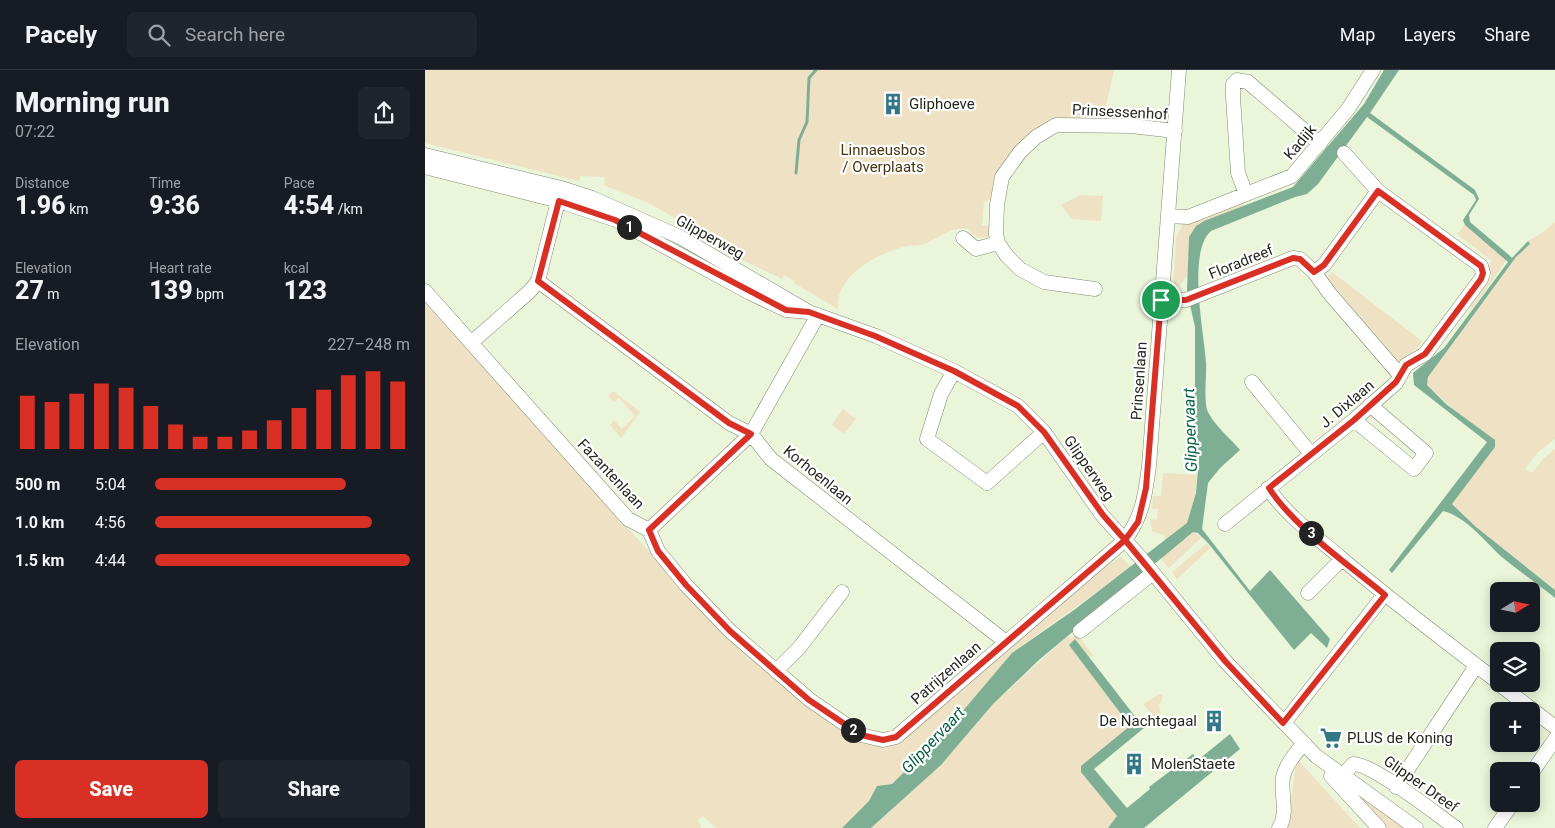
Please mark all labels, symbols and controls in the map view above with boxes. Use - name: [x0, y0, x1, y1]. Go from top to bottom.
- search box: [127, 12, 477, 57]
- text: Pacely: [25, 21, 97, 49]
- icon: search: [145, 21, 173, 49]
- text: Search here: [185, 23, 285, 46]
- text: Map: [1340, 24, 1375, 45]
- text: Layers: [1403, 24, 1456, 45]
- text: Share: [1484, 24, 1530, 45]
- text: Morning run: [15, 86, 170, 119]
- button: share: [358, 87, 410, 139]
- building icon: Gliphoeve: [880, 91, 906, 117]
- place label: Gliphoeve: [909, 95, 975, 113]
- street label: Prinsessenhof: [1072, 101, 1169, 124]
- street label: Kadijk: [1280, 120, 1320, 163]
- text: 07:22: [15, 122, 55, 141]
- park label: Linnaeusbos / Overplaats: [840, 141, 926, 176]
- text: Distance: [15, 175, 70, 191]
- text: Time: [149, 175, 181, 191]
- text: Pace: [284, 175, 315, 191]
- text: 1.96: [15, 191, 66, 220]
- text: 9:36: [149, 191, 200, 220]
- text: 4:54: [284, 191, 334, 220]
- text: km: [66, 201, 89, 217]
- text: /km: [334, 201, 363, 217]
- street label: Glipperweg: [673, 211, 747, 263]
- pin: 1: [617, 214, 641, 240]
- text: 1: [625, 219, 634, 235]
- street label: Floradreef: [1206, 241, 1277, 283]
- text: Elevation: [15, 260, 72, 276]
- text: Heart rate: [149, 260, 212, 276]
- text: kcal: [284, 260, 309, 276]
- text: 27: [15, 276, 44, 305]
- text: 139: [149, 276, 193, 305]
- text: 123: [284, 276, 327, 305]
- pin: [1140, 279, 1182, 321]
- text: m: [44, 286, 60, 302]
- text: bpm: [193, 286, 224, 302]
- icon: arrive: [1147, 286, 1175, 314]
- text: Elevation: [15, 335, 80, 354]
- text: 227–248 m: [328, 335, 410, 354]
- street label: Prinsenlaan: [1127, 341, 1151, 421]
- street label: J. Dixlaan: [1316, 376, 1378, 432]
- water label: Glippervaart: [1179, 387, 1201, 472]
- street label: Glipperweg: [1060, 432, 1118, 504]
- street label: Fazantenlaan: [574, 435, 648, 513]
- street label: Korhoenlaan: [780, 442, 856, 508]
- text: 500 m: [15, 475, 60, 494]
- text: 5:04: [95, 475, 126, 494]
- text: 1.0 km: [15, 513, 64, 532]
- text: 4:56: [95, 513, 126, 532]
- pin: 3: [1299, 520, 1323, 546]
- text: 3: [1307, 525, 1316, 541]
- text: 1.5 km: [15, 551, 64, 570]
- text: 4:44: [95, 551, 126, 570]
- north arrow: [1490, 582, 1540, 632]
- map controls: [1490, 582, 1540, 812]
- street label: Patrijzenlaan: [907, 638, 985, 708]
- button: layers: [1490, 642, 1540, 692]
- water label: Glippervaart: [897, 702, 969, 777]
- button: +: [1490, 702, 1540, 752]
- building icon: De Nachtegaal: [1201, 708, 1227, 734]
- place label: De Nachtegaal: [1099, 712, 1197, 730]
- pin: 2: [841, 718, 865, 742]
- text: 2: [849, 722, 858, 738]
- supermarket icon: PLUS de Koning: [1318, 725, 1344, 751]
- place label: PLUS de Koning: [1347, 729, 1453, 747]
- building icon: MolenStaete: [1121, 751, 1147, 777]
- street label: Glipper Dreef: [1380, 752, 1462, 817]
- place label: MolenStaete: [1151, 755, 1235, 773]
- button: Save: [15, 760, 208, 818]
- button: Share: [218, 760, 410, 818]
- button: −: [1490, 762, 1540, 812]

